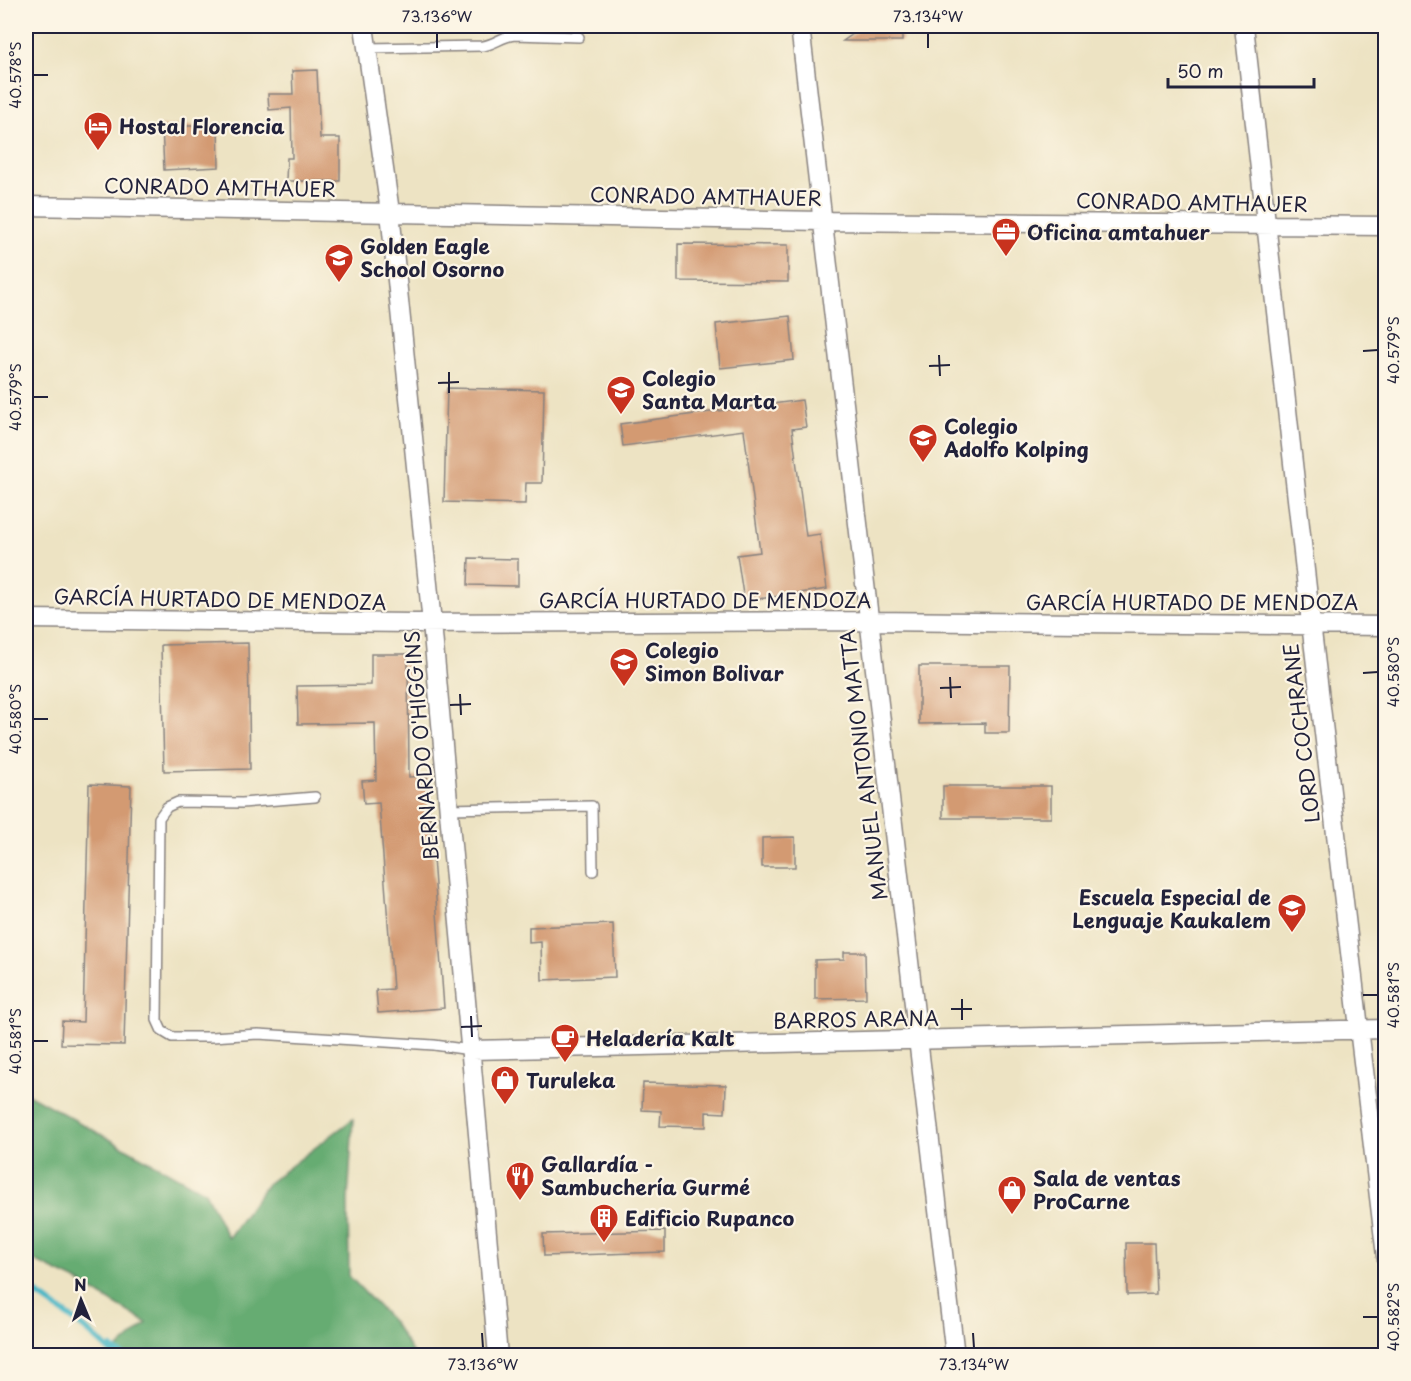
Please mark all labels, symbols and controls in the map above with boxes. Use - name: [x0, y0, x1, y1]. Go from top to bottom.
- text: 73.136°W: [402, 4, 473, 27]
- text: 73.134°W: [893, 4, 964, 27]
- text: 40.578°S: [3, 41, 26, 109]
- scale bar: [1168, 51, 1314, 89]
- text: 50 m: [1177, 57, 1224, 84]
- hotel icon: Hostal Florencia: [82, 110, 114, 152]
- place label: Hostal Florencia: [119, 111, 285, 141]
- street label: CONRADO AMTHAUER: [104, 170, 336, 204]
- street label: CONRADO AMTHAUER: [590, 179, 822, 213]
- street label: CONRADO AMTHAUER: [1076, 185, 1308, 219]
- office icon: Oficina amtahuer: [990, 216, 1022, 258]
- place label: Oficina amtahuer: [1027, 217, 1211, 247]
- place label: Golden Eagle School Osorno: [360, 231, 504, 284]
- school or university icon: Golden Eagle School Osorno: [323, 242, 355, 284]
- text: 40.579°S: [1381, 316, 1404, 384]
- text: 40.579°S: [3, 363, 26, 431]
- place label: Colegio Santa Marta: [642, 363, 777, 416]
- school or university icon: Colegio Santa Marta: [605, 374, 637, 416]
- place label: Colegio Adolfo Kolping: [943, 411, 1089, 464]
- school or university icon: Colegio Adolfo Kolping: [907, 422, 939, 464]
- street label: GARCÍA HURTADO DE MENDOZA: [53, 581, 387, 617]
- street label: GARCÍA HURTADO DE MENDOZA: [539, 585, 871, 615]
- street label: GARCÍA HURTADO DE MENDOZA: [1026, 587, 1358, 617]
- street label: MANUEL ANTONIO MATTA: [831, 628, 895, 902]
- street label: BERNARDO O'HIGGINS: [396, 630, 446, 862]
- place label: Colegio Simon Bolivar: [645, 635, 785, 688]
- text: 40.580°S: [1381, 637, 1404, 707]
- street label: LORD COCHRANE: [1275, 642, 1327, 824]
- school or university icon: Colegio Simon Bolivar: [608, 646, 640, 688]
- text: 40.580°S: [3, 684, 26, 754]
- place label: Escuela Especial de Lenguaje Kaukalem: [1072, 882, 1271, 935]
- school or university icon: Escuela Especial de Lenguaje Kaukalem: [1276, 892, 1308, 934]
- text: 40.581°S: [1381, 962, 1404, 1028]
- street label: BARROS ARANA: [773, 1003, 939, 1035]
- text: 40.581°S: [3, 1008, 26, 1074]
- cafe icon: Heladería Kalt: [549, 1022, 581, 1064]
- place label: Heladería Kalt: [586, 1023, 735, 1053]
- shop icon: Turuleka: [489, 1064, 521, 1106]
- place label: Turuleka: [526, 1065, 616, 1095]
- place label: Gallardía - Sambuchería Gurmé: [541, 1149, 750, 1202]
- restaurant icon: Gallardía - Sambuchería Gurmé: [504, 1160, 536, 1202]
- place label: Sala de ventas ProCarne: [1033, 1163, 1181, 1216]
- shop icon: Sala de ventas ProCarne: [996, 1174, 1028, 1216]
- building icon: Edificio Rupanco: [588, 1202, 620, 1244]
- place label: Edificio Rupanco: [625, 1203, 795, 1233]
- north arrow: [51, 1270, 111, 1330]
- text: N: [74, 1272, 87, 1296]
- text: 40.582°S: [1381, 1283, 1404, 1351]
- text: 73.136°W: [448, 1352, 519, 1375]
- text: 73.134°W: [939, 1352, 1010, 1375]

